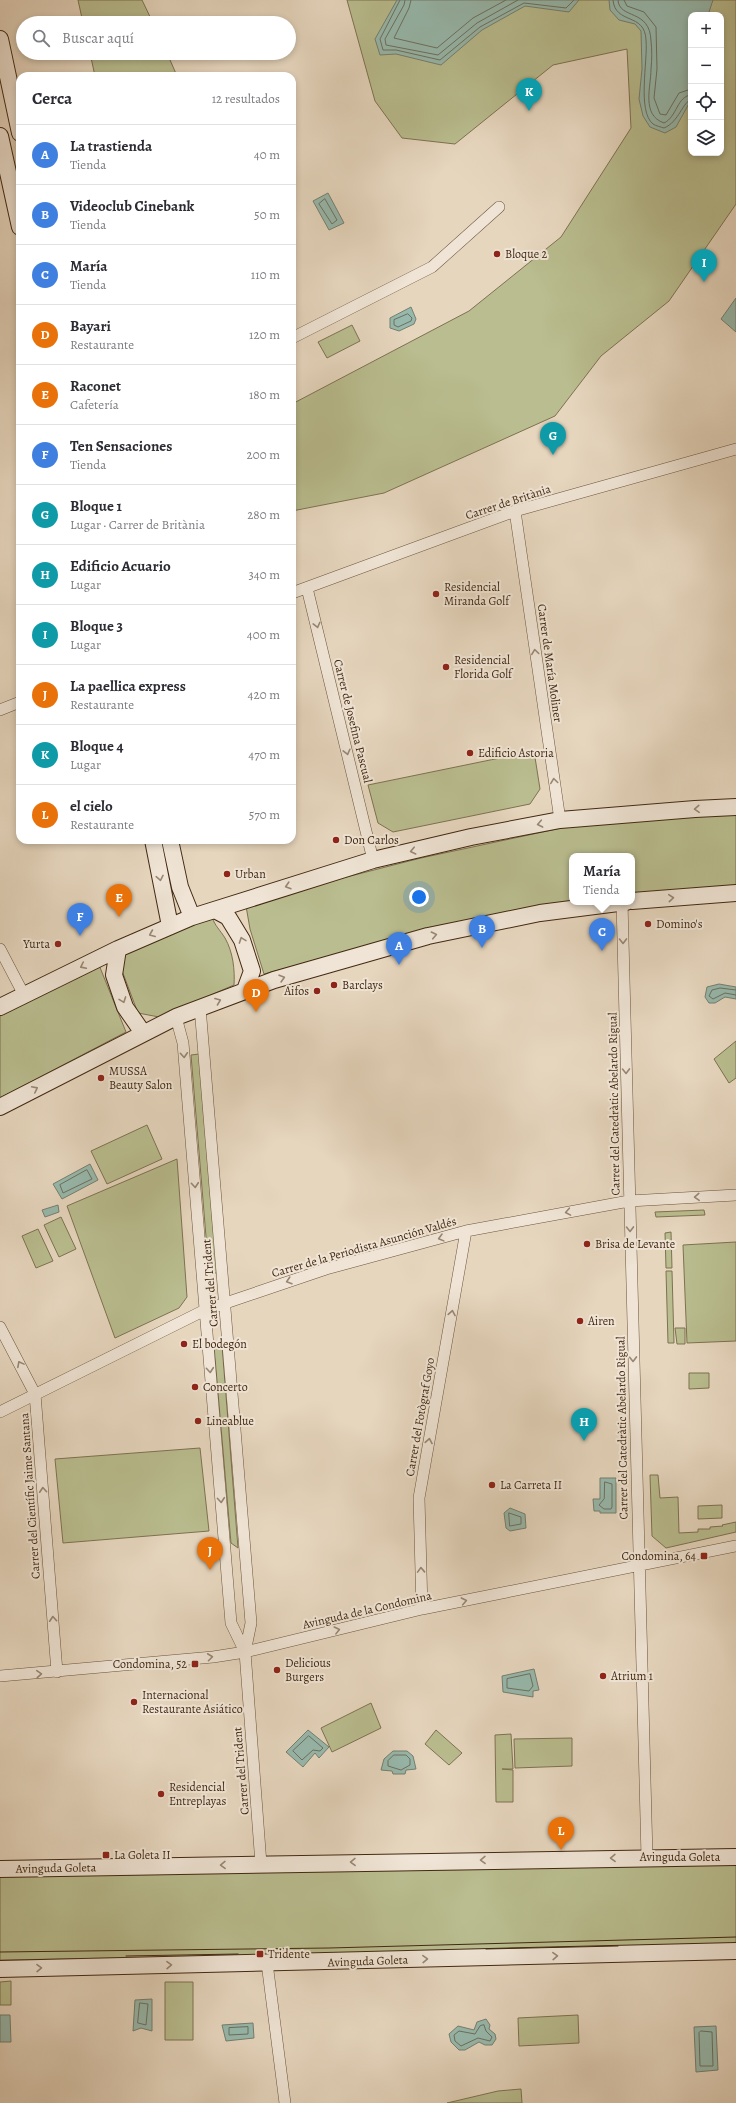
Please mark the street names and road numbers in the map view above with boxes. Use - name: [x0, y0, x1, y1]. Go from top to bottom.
- street label: Carrer de Britània: [463, 481, 553, 523]
- street label: Carrer de María Moliner: [534, 603, 566, 723]
- street label: Carrer de Josefina Pascual: [330, 658, 376, 785]
- street label: Carrer del Catedràtic Abelardo Rigual: [604, 1012, 624, 1196]
- street label: Carrer de la Periodista Asunción Valdés: [270, 1213, 458, 1281]
- street label: Carrer del Trident: [198, 1238, 222, 1328]
- street label: Carrer del Catedràtic Abelardo Rigual: [612, 1336, 632, 1520]
- street label: Carrer del Fotògraf Goyo: [402, 1356, 438, 1478]
- street label: Carrer del Científic Jaime Santana: [16, 1412, 44, 1580]
- street label: Avinguda de la Condomina: [300, 1587, 433, 1633]
- street label: Carrer del Trident: [229, 1726, 253, 1816]
- street label: Avinguda Goleta: [639, 1849, 721, 1865]
- street label: Avinguda Goleta: [15, 1859, 97, 1877]
- street label: Avinguda Goleta: [326, 1952, 409, 1970]

